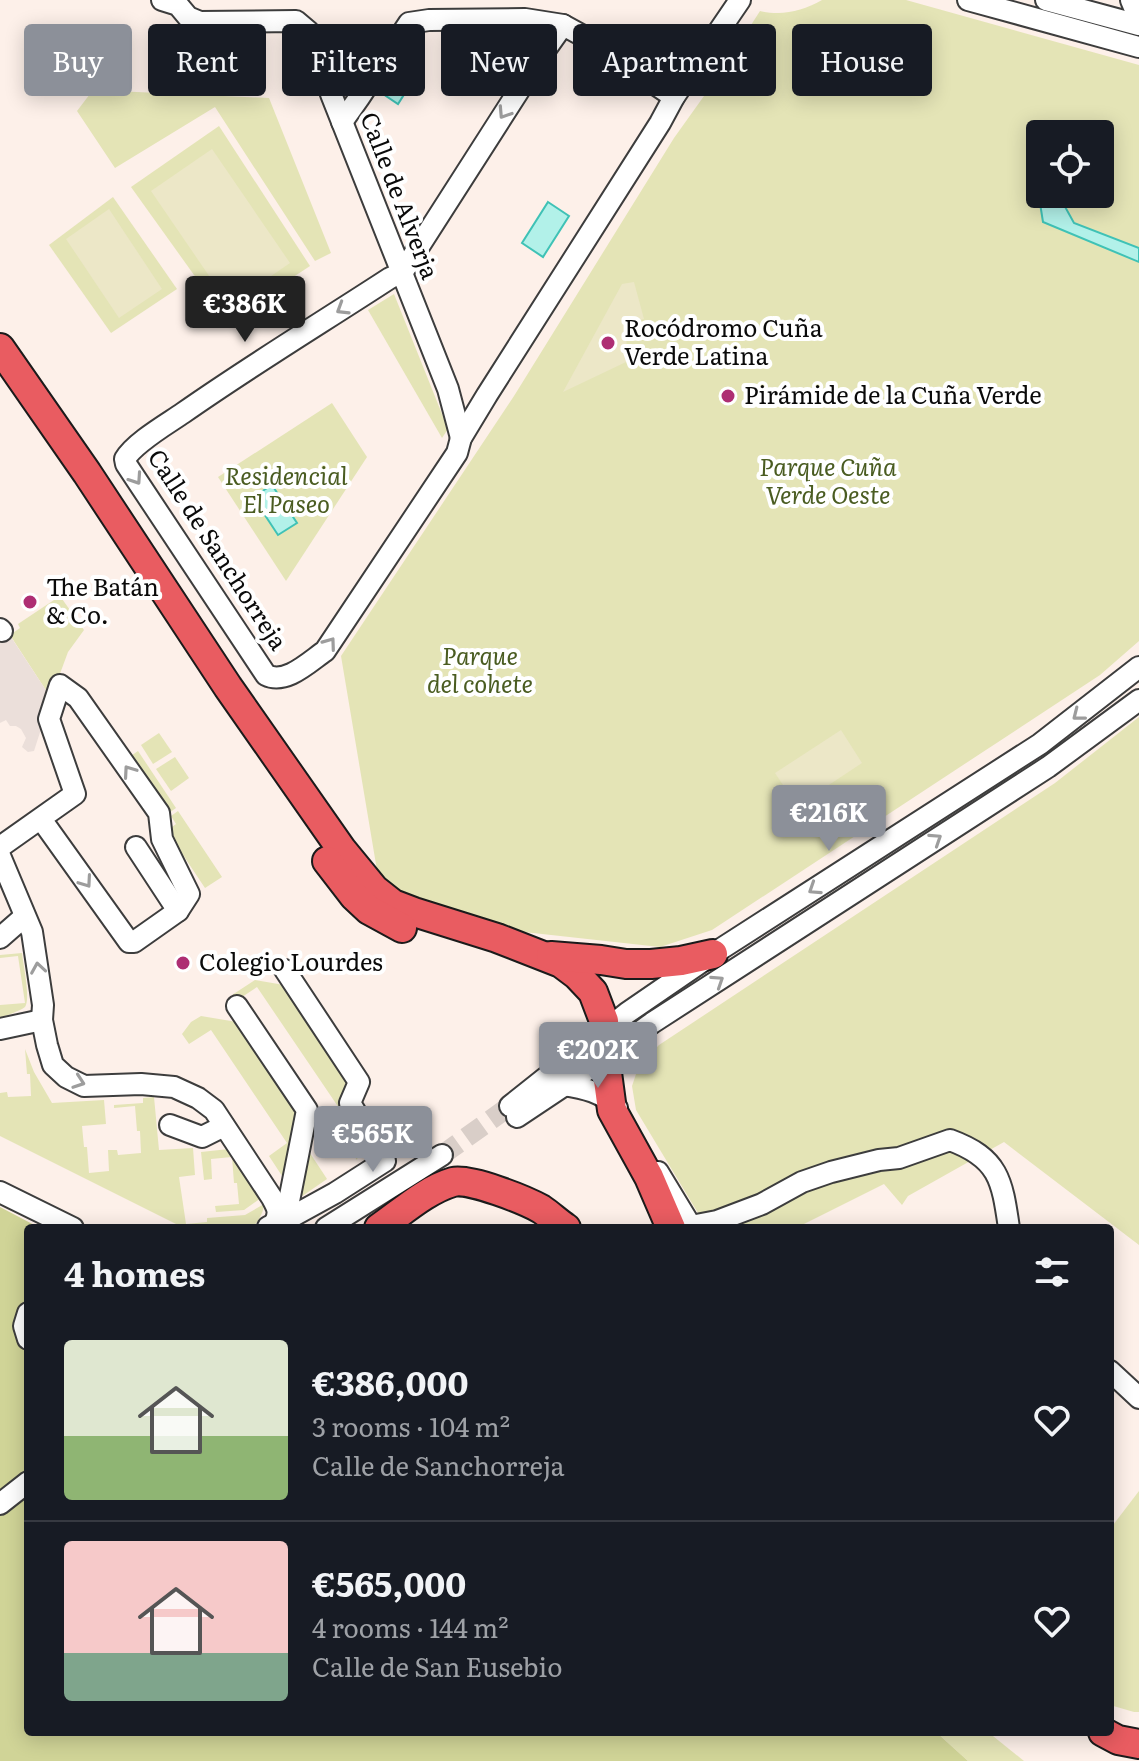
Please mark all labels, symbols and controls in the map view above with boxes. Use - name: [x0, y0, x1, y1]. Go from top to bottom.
- chip: Buy: [24, 24, 132, 96]
- chip: Rent: [148, 24, 266, 96]
- chip: Filters: [282, 24, 425, 96]
- chip: New: [441, 24, 557, 96]
- chip: Apartment: [573, 24, 776, 96]
- chip: House: [792, 24, 932, 96]
- one-way arrow: [499, 104, 514, 119]
- street label: Calle de Alverja: [353, 107, 449, 284]
- map controls: [1026, 120, 1114, 208]
- button: locate: [1026, 120, 1114, 208]
- pin: €386K: [189, 276, 301, 344]
- text: €386K: [203, 282, 287, 321]
- one-way arrow: [336, 300, 351, 315]
- place label: Rocódromo Cuña Verde Latina: [624, 309, 823, 372]
- marker: Rocódromo Cuña Verde Latina: [599, 334, 617, 352]
- place label: Pirámide de la Cuña Verde: [744, 376, 1042, 411]
- marker: Pirámide de la Cuña Verde: [719, 387, 737, 405]
- street label: Calle de Sanchorreja: [141, 441, 297, 656]
- park label: Parque Cuña Verde Oeste: [759, 448, 897, 511]
- park label: Residencial El Paseo: [225, 457, 348, 520]
- one-way arrow: [126, 470, 141, 485]
- place label: The Batán & Co.: [46, 568, 159, 631]
- marker: The Batán & Co.: [21, 593, 39, 611]
- one-way arrow: [321, 637, 335, 651]
- park label: Parque del cohete: [427, 637, 533, 700]
- one-way arrow: [1072, 705, 1087, 719]
- one-way arrow: [124, 765, 139, 779]
- pin: €216K: [773, 785, 885, 853]
- text: €216K: [790, 791, 868, 830]
- one-way arrow: [927, 834, 942, 849]
- one-way arrow: [76, 874, 91, 888]
- one-way arrow: [808, 879, 823, 894]
- place label: Colegio Lourdes: [199, 943, 383, 978]
- marker: Colegio Lourdes: [174, 954, 192, 972]
- one-way arrow: [30, 961, 47, 974]
- one-way arrow: [709, 976, 724, 991]
- pin: €202K: [542, 1022, 654, 1090]
- text: €202K: [557, 1028, 639, 1067]
- one-way arrow: [71, 1072, 85, 1088]
- pin: €565K: [317, 1106, 429, 1174]
- text: €565K: [332, 1112, 414, 1151]
- text: 4 homes: [64, 1247, 205, 1297]
- icon: filters: [1030, 1250, 1074, 1294]
- text: €386,000: [312, 1356, 468, 1406]
- icon: home: [128, 1372, 224, 1468]
- icon: heart: [1030, 1398, 1074, 1442]
- text: 3 rooms · 104 m²: [312, 1406, 510, 1445]
- text: Calle de Sanchorreja: [312, 1445, 565, 1484]
- text: €565,000: [312, 1557, 466, 1607]
- icon: home: [128, 1573, 224, 1669]
- icon: heart: [1030, 1599, 1074, 1643]
- text: 4 rooms · 144 m²: [312, 1607, 508, 1646]
- text: Calle de San Eusebio: [312, 1646, 563, 1685]

